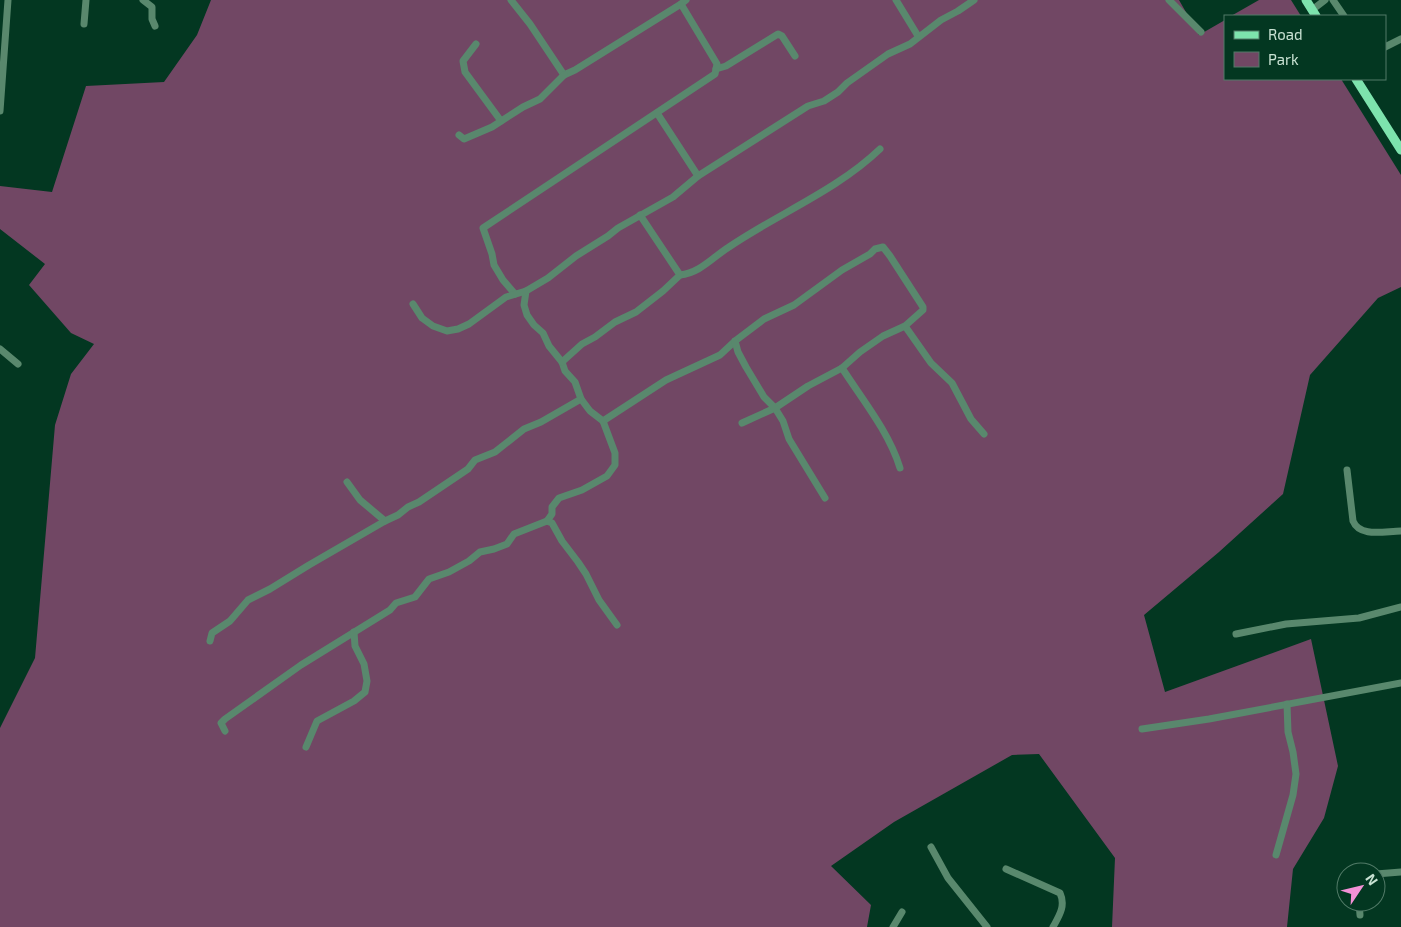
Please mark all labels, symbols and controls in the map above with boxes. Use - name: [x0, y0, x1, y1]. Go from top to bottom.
- legend: [1224, 15, 1386, 80]
- text: Road: [1268, 25, 1303, 43]
- text: Park: [1268, 50, 1299, 68]
- north arrow: [1336, 862, 1386, 912]
- text: N: [1362, 870, 1382, 888]

